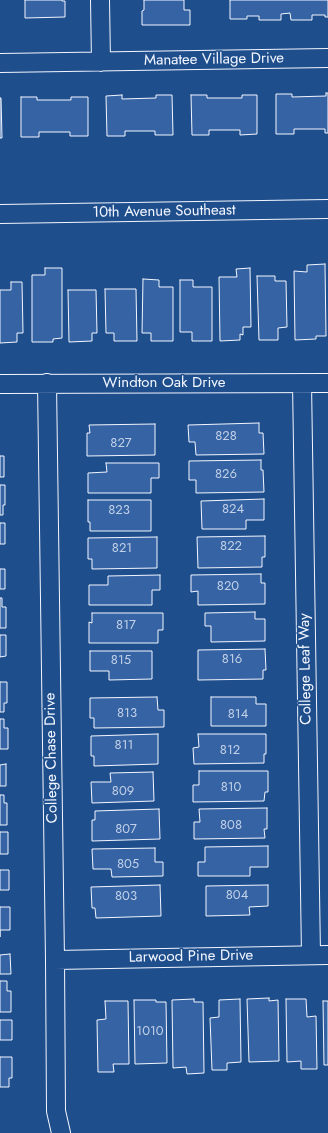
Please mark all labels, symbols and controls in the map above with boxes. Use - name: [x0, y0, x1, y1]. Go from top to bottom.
- street label: Manatee Village Drive: [144, 50, 284, 70]
- street label: 10th Avenue Southeast: [92, 202, 236, 222]
- street label: Windton Oak Drive: [103, 374, 225, 392]
- house number: 828: [215, 429, 237, 445]
- house number: 827: [110, 436, 132, 452]
- house number: 826: [215, 467, 237, 483]
- house number: 824: [222, 502, 244, 518]
- house number: 823: [108, 503, 130, 519]
- house number: 822: [220, 539, 242, 555]
- house number: 821: [112, 541, 132, 557]
- house number: 820: [217, 579, 239, 595]
- street label: College Leaf Way: [296, 613, 316, 725]
- house number: 817: [116, 618, 136, 634]
- house number: 816: [222, 652, 242, 668]
- house number: 815: [111, 653, 131, 669]
- street label: College Chase Drive: [42, 692, 62, 824]
- house number: 813: [117, 706, 137, 722]
- house number: 814: [228, 707, 248, 723]
- house number: 811: [115, 738, 133, 754]
- house number: 812: [220, 743, 240, 759]
- house number: 810: [221, 780, 241, 796]
- house number: 809: [112, 784, 134, 800]
- house number: 808: [220, 818, 242, 834]
- house number: 807: [115, 822, 137, 838]
- house number: 805: [117, 857, 139, 873]
- house number: 804: [226, 888, 248, 904]
- house number: 803: [115, 889, 137, 905]
- street label: Larwood Pine Drive: [129, 947, 253, 967]
- house number: 1010: [136, 1024, 164, 1040]

